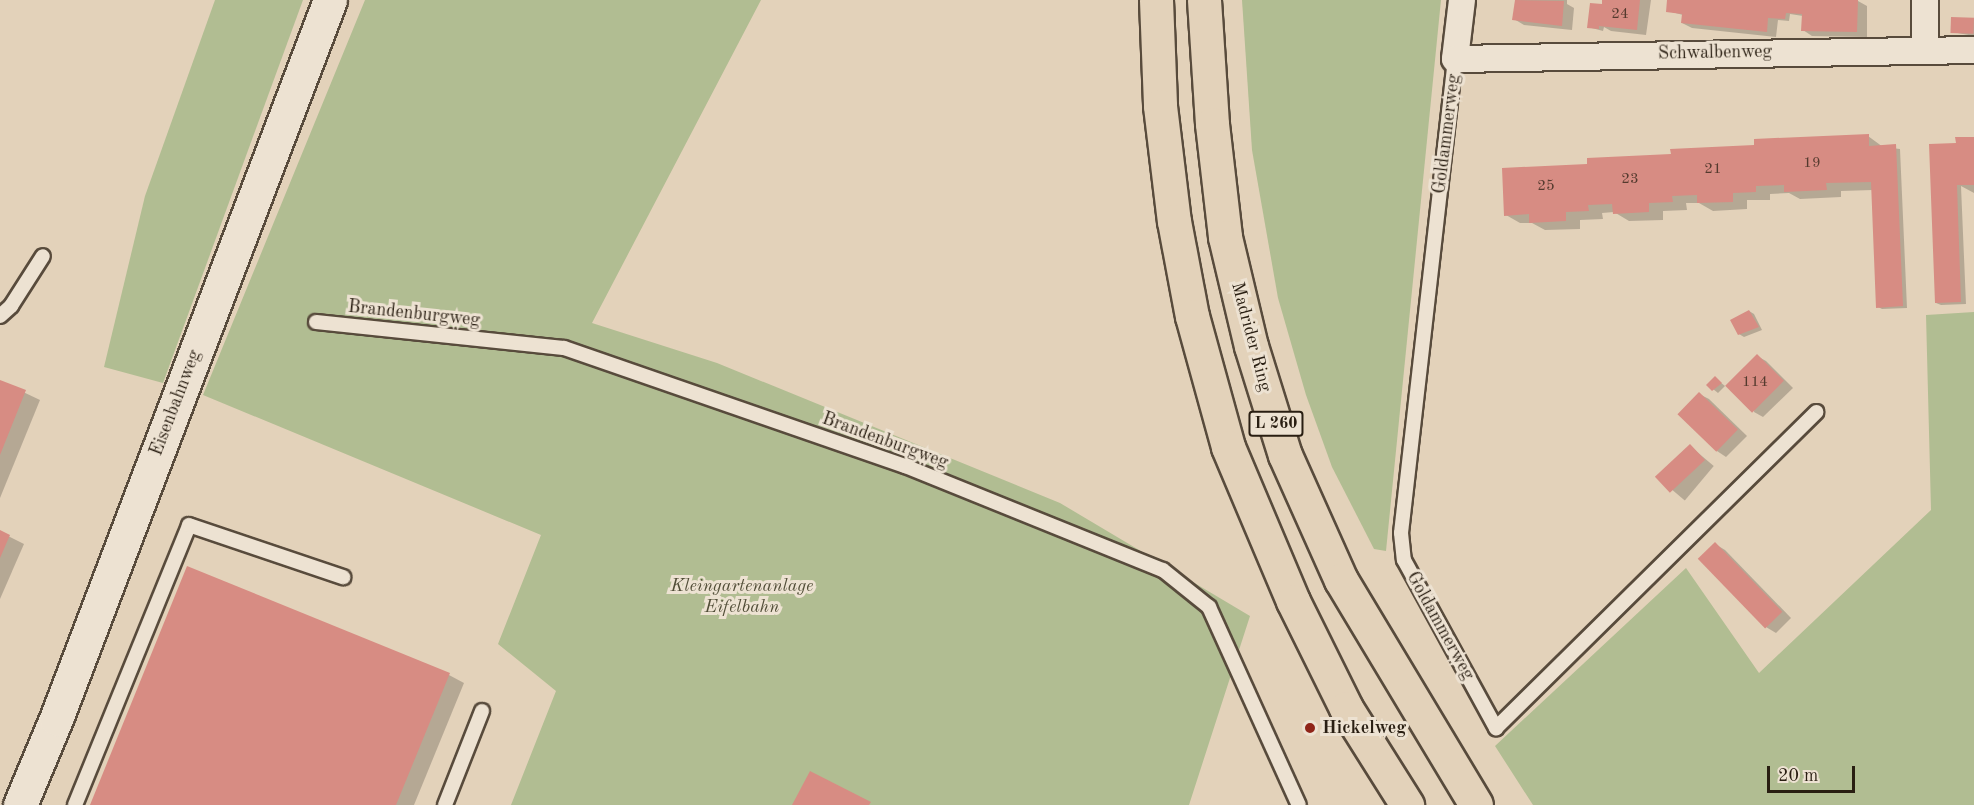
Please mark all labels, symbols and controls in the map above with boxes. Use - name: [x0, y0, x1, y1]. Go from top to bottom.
- house number: 24: [1611, 6, 1629, 24]
- street label: Schwalbenweg: [1658, 41, 1772, 65]
- street label: Goldammerweg: [1429, 73, 1465, 195]
- house number: 19: [1803, 155, 1821, 173]
- house number: 21: [1704, 161, 1722, 179]
- house number: 23: [1621, 171, 1639, 189]
- house number: 25: [1537, 178, 1555, 196]
- street label: Madrider Ring: [1226, 280, 1276, 394]
- street label: Brandenburgweg: [347, 296, 481, 332]
- street label: Eisenbahnweg: [146, 347, 206, 459]
- house number: 114: [1742, 374, 1768, 392]
- street label: Brandenburgweg: [819, 408, 951, 474]
- road number: L 260: [1248, 411, 1304, 437]
- street label: Goldammerweg: [1401, 568, 1479, 684]
- park label: Kleingartenanlage Eifelbahn: [671, 576, 813, 618]
- place label: Hickelweg: [1322, 717, 1406, 739]
- marker: Hickelweg: [1303, 721, 1317, 735]
- scale bar: [1770, 754, 1858, 792]
- text: 20 m: [1778, 767, 1818, 785]

